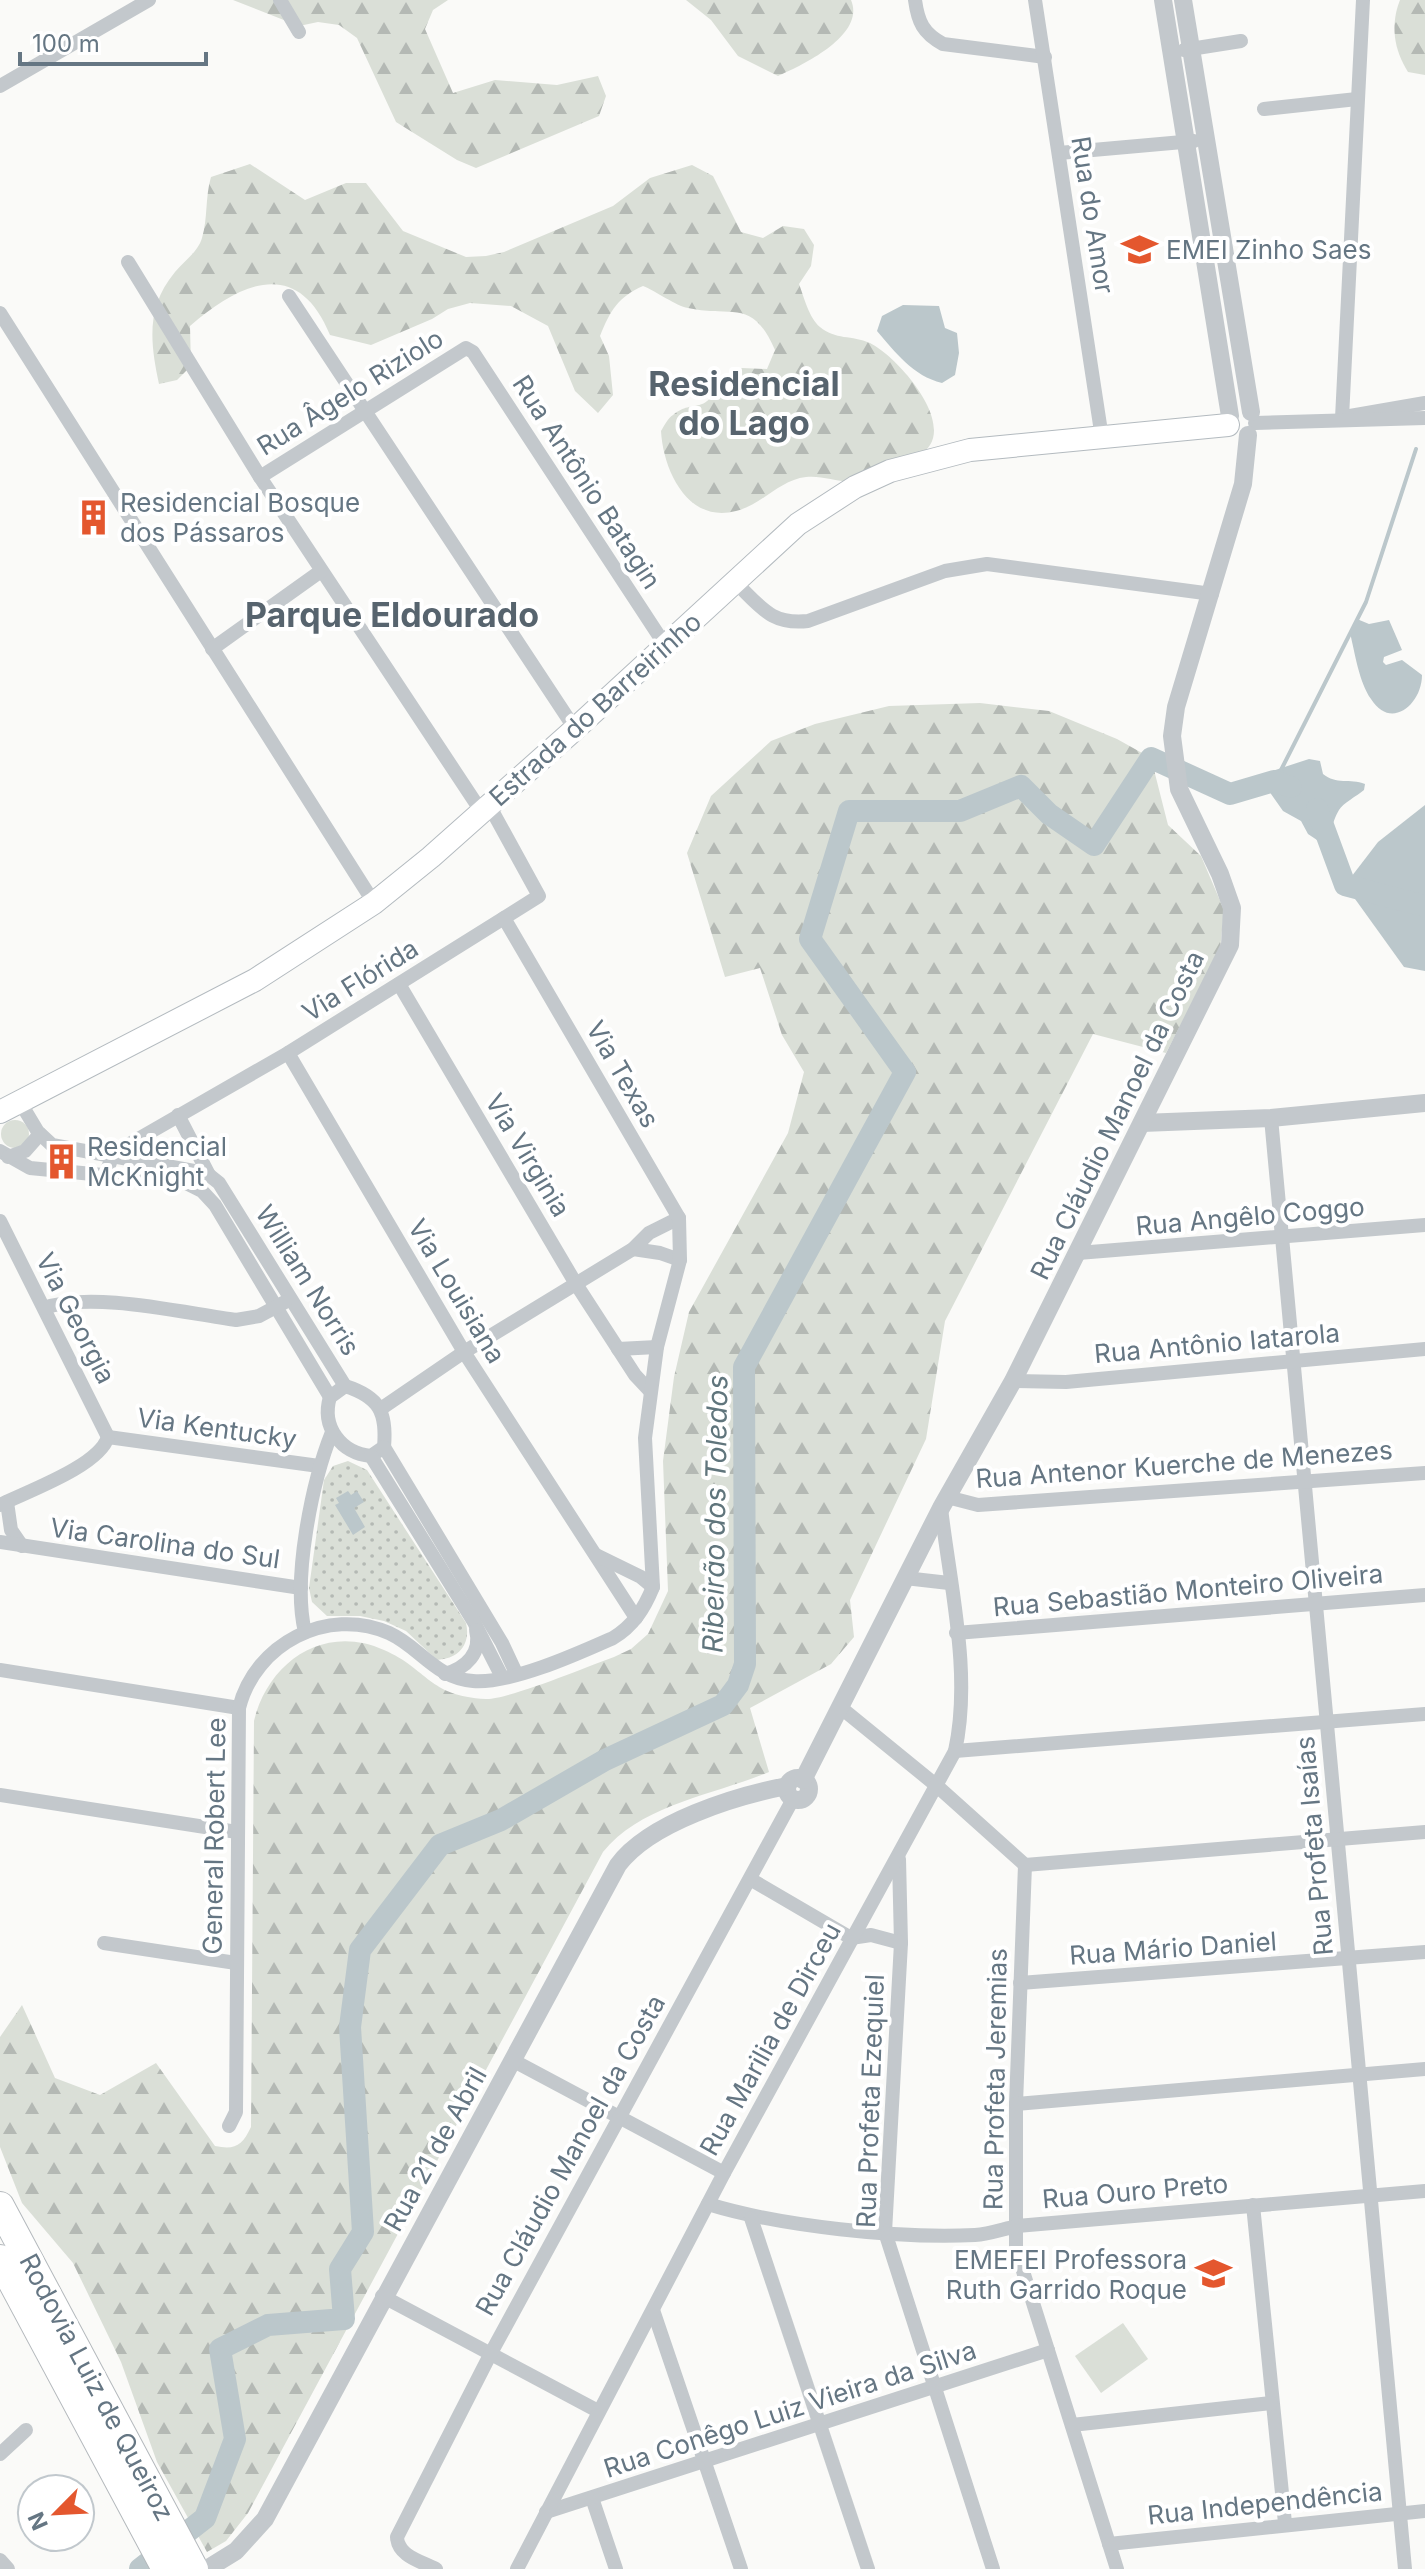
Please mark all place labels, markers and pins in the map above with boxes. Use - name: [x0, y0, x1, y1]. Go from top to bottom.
- school or university icon: EMEI Zinho Saes: [1121, 230, 1159, 268]
- place label: EMEI Zinho Saes: [1166, 234, 1372, 265]
- place label: Residencial Bosque dos Pássaros: [120, 487, 360, 548]
- building icon: Residencial Bosque dos Pássaros: [75, 498, 113, 536]
- place label: Residencial McKnight: [87, 1131, 227, 1192]
- building icon: Residencial McKnight: [42, 1142, 80, 1180]
- place label: EMEFEI Professora Ruth Garrido Roque: [946, 2244, 1187, 2305]
- school or university icon: EMEFEI Professora Ruth Garrido Roque: [1194, 2255, 1232, 2293]

